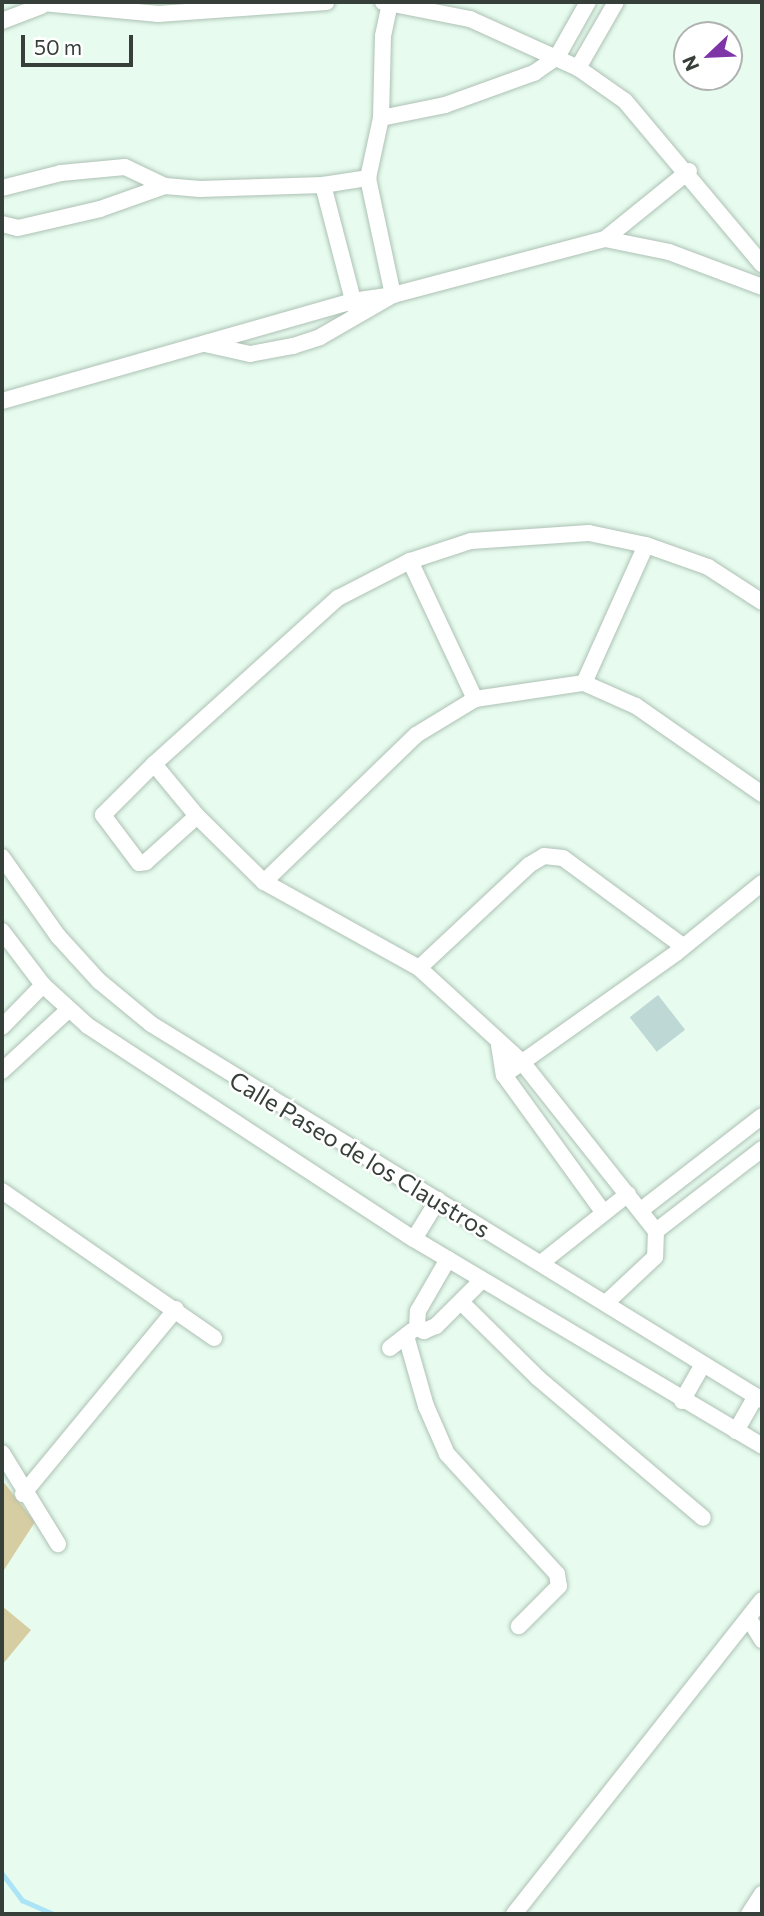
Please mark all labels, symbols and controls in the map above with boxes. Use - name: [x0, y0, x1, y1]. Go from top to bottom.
- scale bar: [24, 21, 136, 65]
- north arrow: [673, 21, 743, 91]
- text: 50 m: [34, 34, 82, 59]
- text: N: [677, 53, 703, 75]
- street label: Calle Paseo de los Claustros: [225, 1065, 495, 1243]

